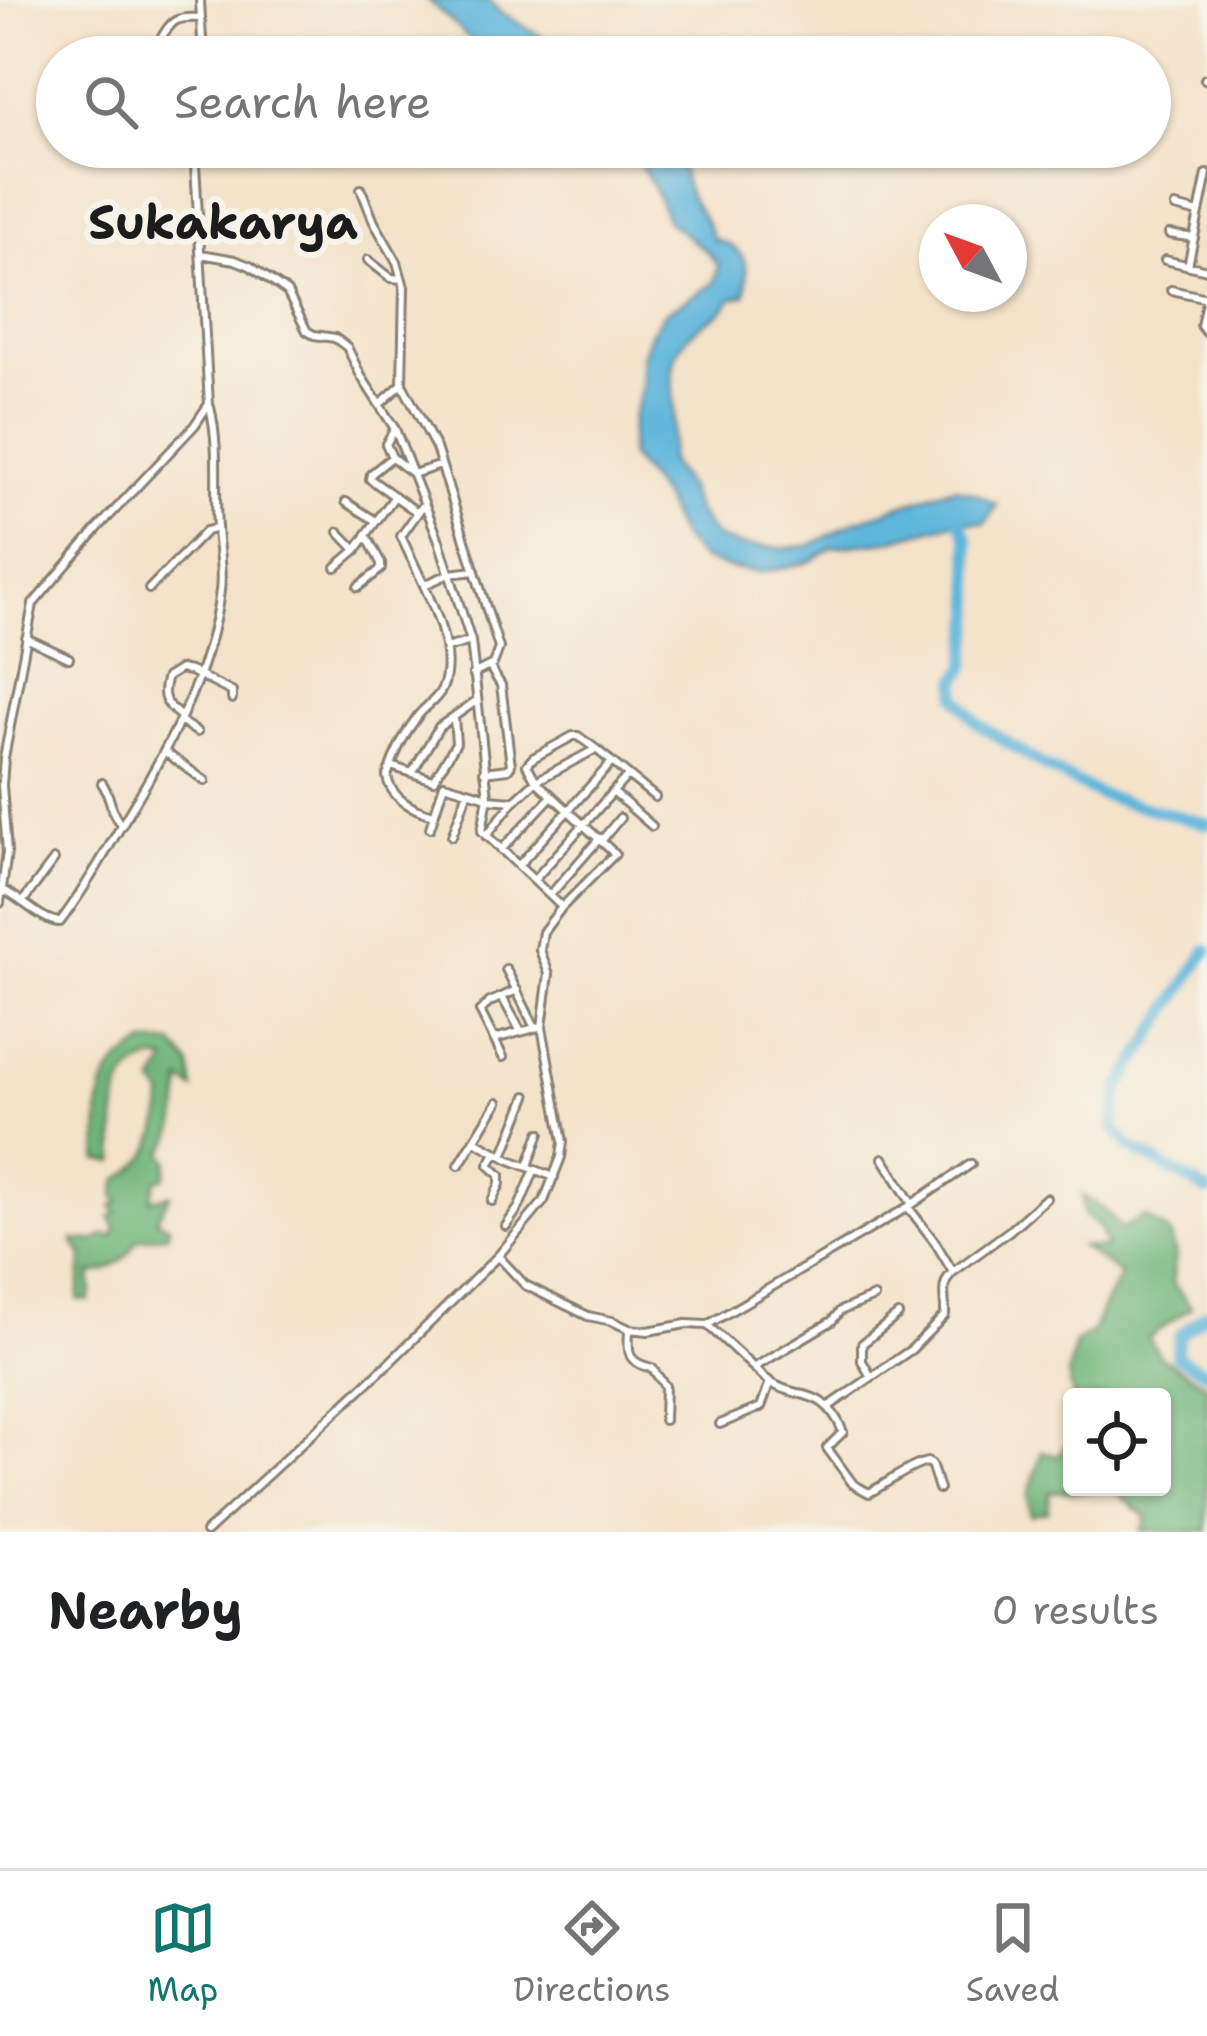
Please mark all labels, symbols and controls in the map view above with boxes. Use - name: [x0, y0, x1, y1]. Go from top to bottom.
- search box: [36, 36, 1171, 168]
- icon: search: [78, 69, 144, 135]
- text: Search here: [174, 72, 431, 132]
- district label: Sukakarya: [88, 190, 358, 254]
- north arrow: [919, 204, 1027, 312]
- map controls: [1063, 1388, 1171, 1496]
- button: locate: [1063, 1388, 1171, 1496]
- text: Nearby: [48, 1576, 243, 1644]
- text: 0 results: [992, 1584, 1159, 1636]
- tab: Map: [148, 1895, 218, 2012]
- tab: Directions: [513, 1895, 671, 2012]
- tab: Saved: [966, 1895, 1059, 2012]

